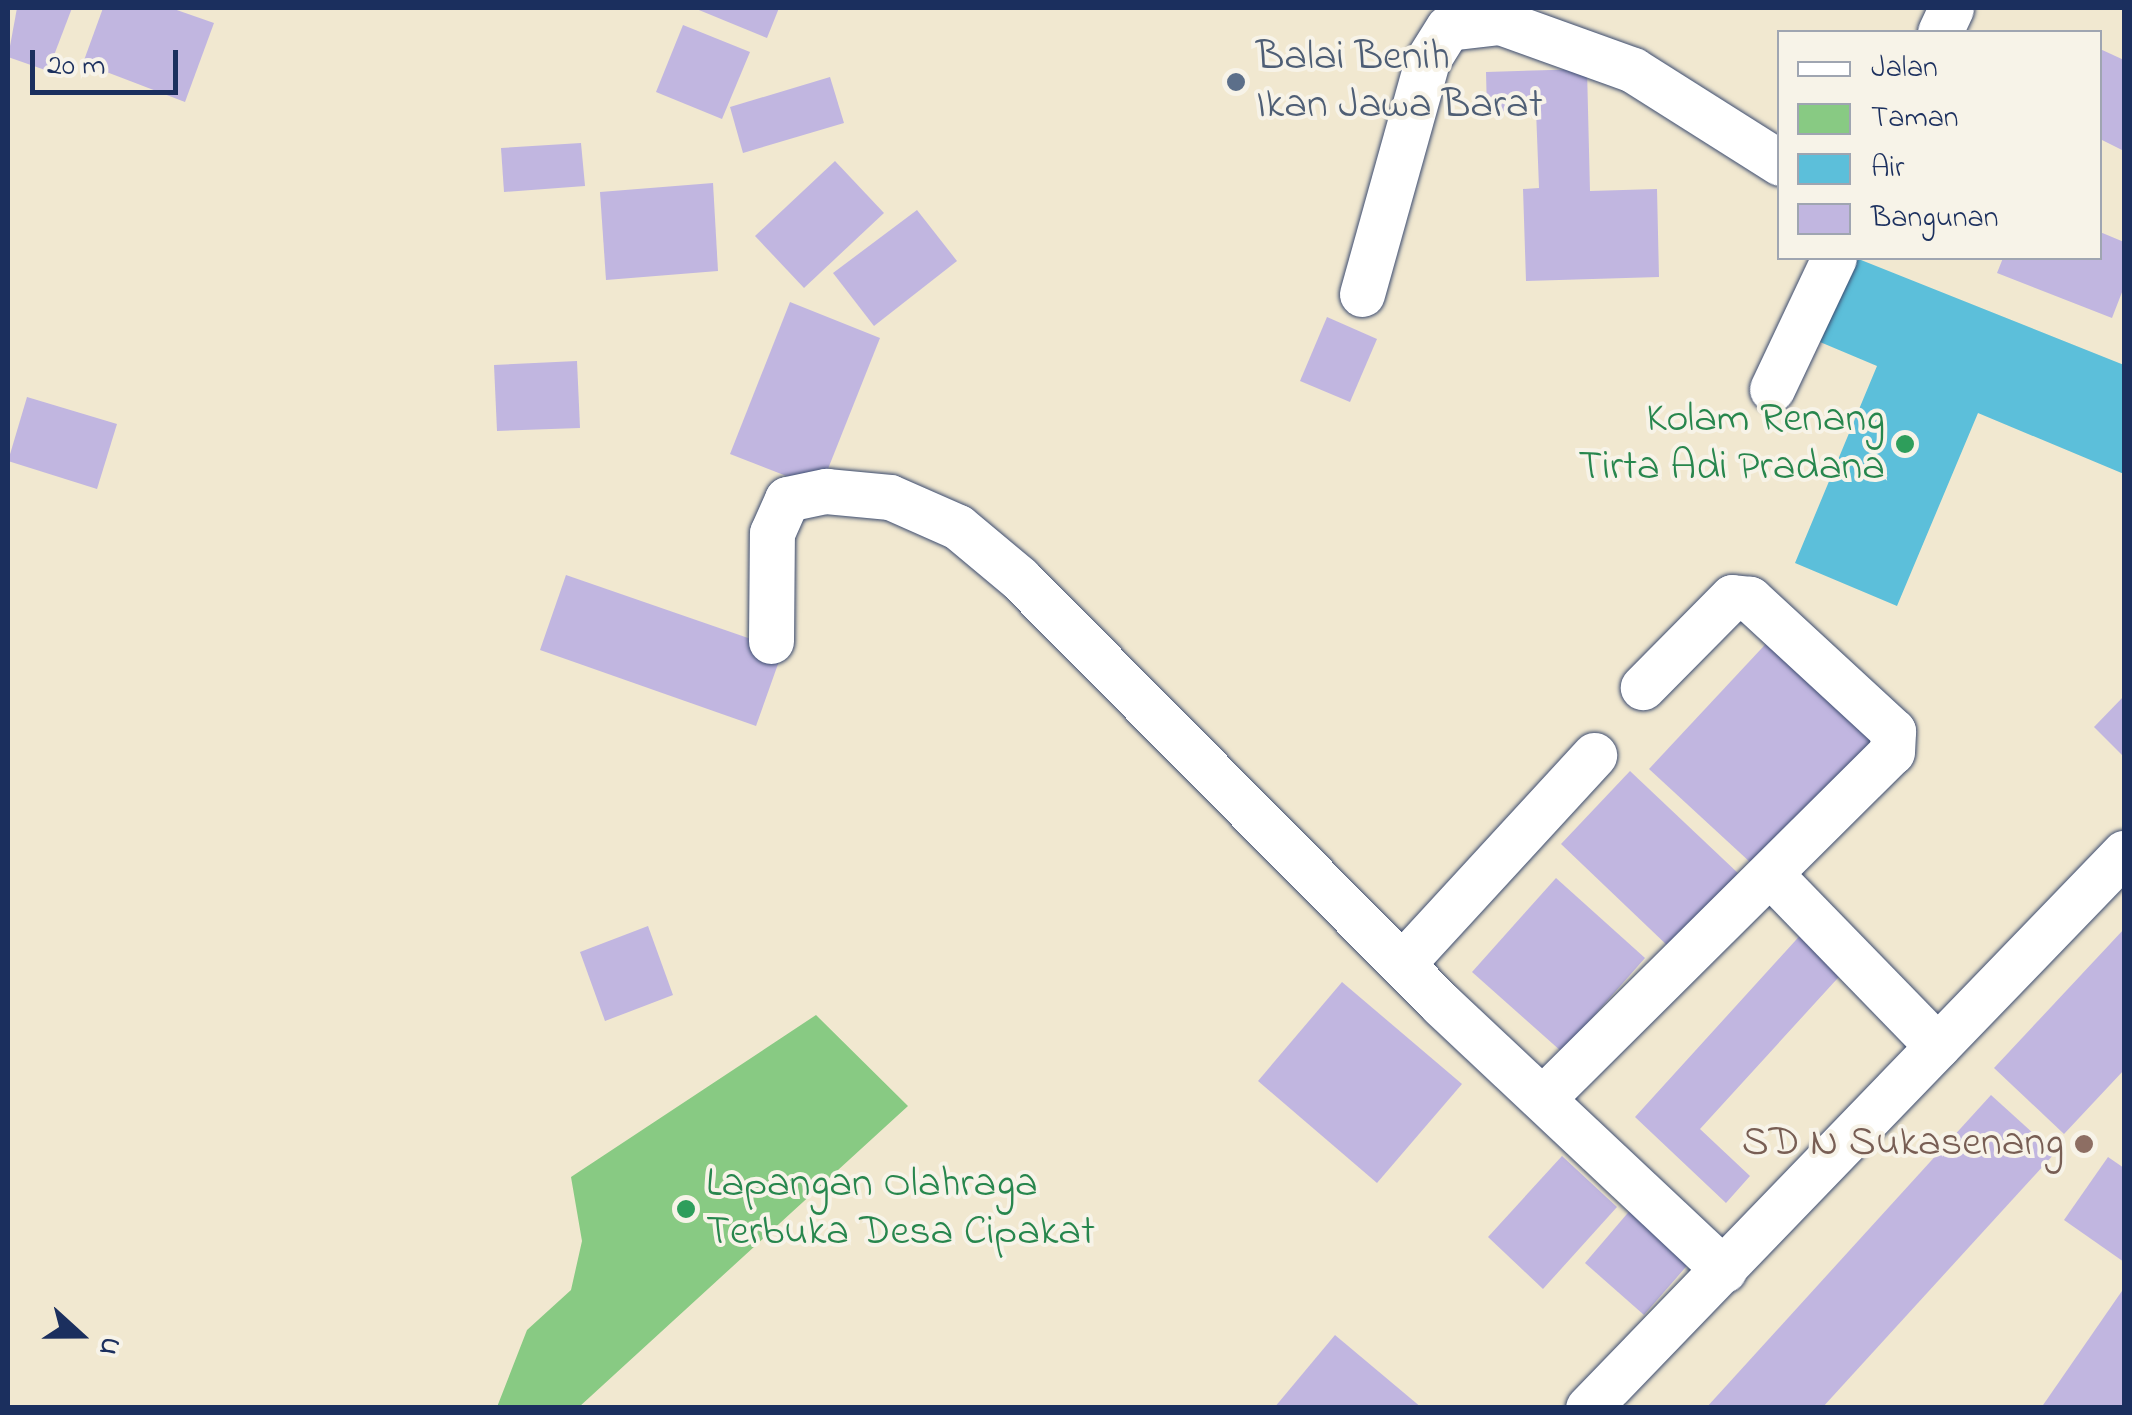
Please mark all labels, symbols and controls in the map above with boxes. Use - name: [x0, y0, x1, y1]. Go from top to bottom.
- scale bar: [35, 30, 182, 92]
- legend: [1777, 30, 2102, 260]
- place label: Balai Benih Ikan Jawa Barat: [1256, 33, 1543, 132]
- text: 20 m: [47, 45, 106, 89]
- text: Jalan: [1871, 47, 1938, 91]
- marker: Balai Benih Ikan Jawa Barat: [1225, 71, 1247, 93]
- text: Taman: [1871, 97, 1959, 141]
- text: Air: [1871, 147, 1904, 191]
- text: Bangunan: [1871, 197, 1999, 241]
- place label: Kolam Renang Tirta Adi Pradana: [1578, 395, 1885, 494]
- marker: Kolam Renang Tirta Adi Pradana: [1894, 433, 1916, 455]
- place label: SD N Sukasenang: [1742, 1119, 2064, 1169]
- marker: SD N Sukasenang: [2073, 1133, 2095, 1155]
- place label: Lapangan Olahraga Terbuka Desa Cipakat: [706, 1160, 1095, 1258]
- marker: Lapangan Olahraga Terbuka Desa Cipakat: [675, 1198, 697, 1220]
- north arrow: [30, 1285, 130, 1385]
- text: U: [86, 1330, 131, 1362]

